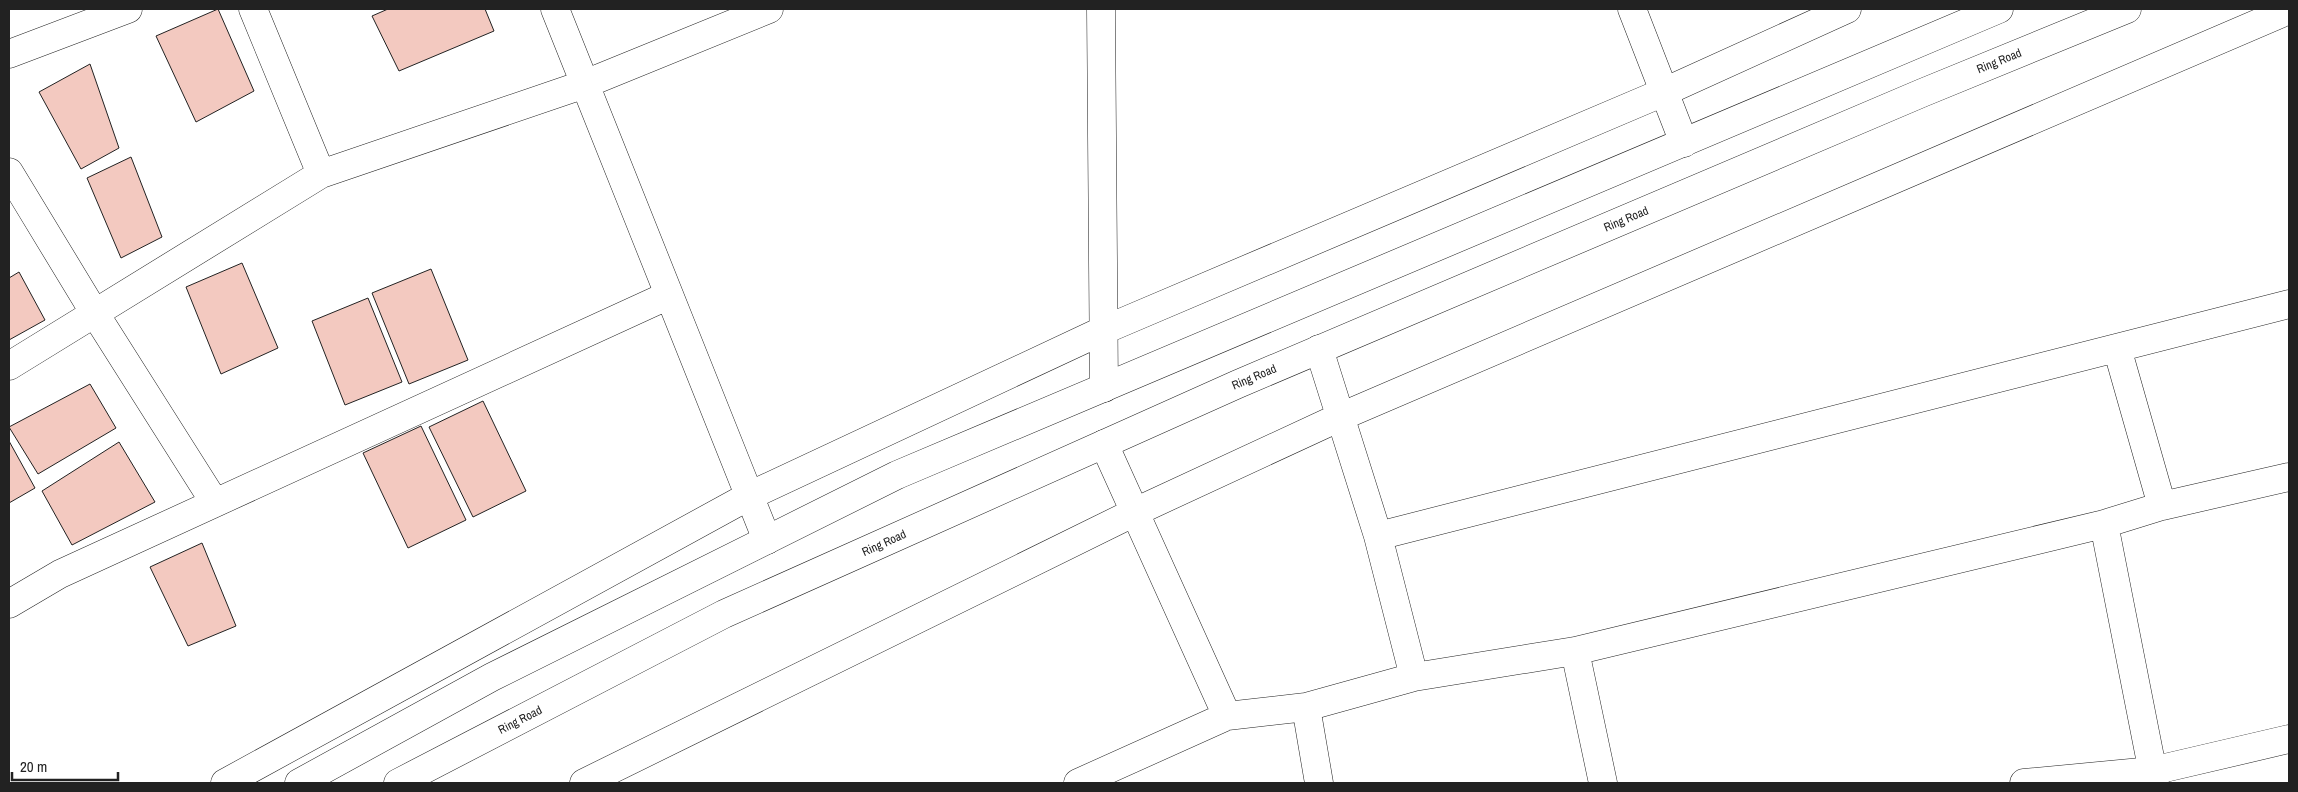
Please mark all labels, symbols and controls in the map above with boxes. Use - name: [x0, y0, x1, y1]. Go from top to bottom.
- street label: Ring Road: [1974, 45, 2024, 77]
- street label: Ring Road: [1601, 202, 1651, 236]
- street label: Ring Road: [1229, 360, 1279, 394]
- street label: Ring Road: [859, 526, 909, 560]
- street label: Ring Road: [495, 702, 545, 738]
- scale bar: [12, 750, 119, 782]
- text: 20 m: [20, 756, 47, 777]

